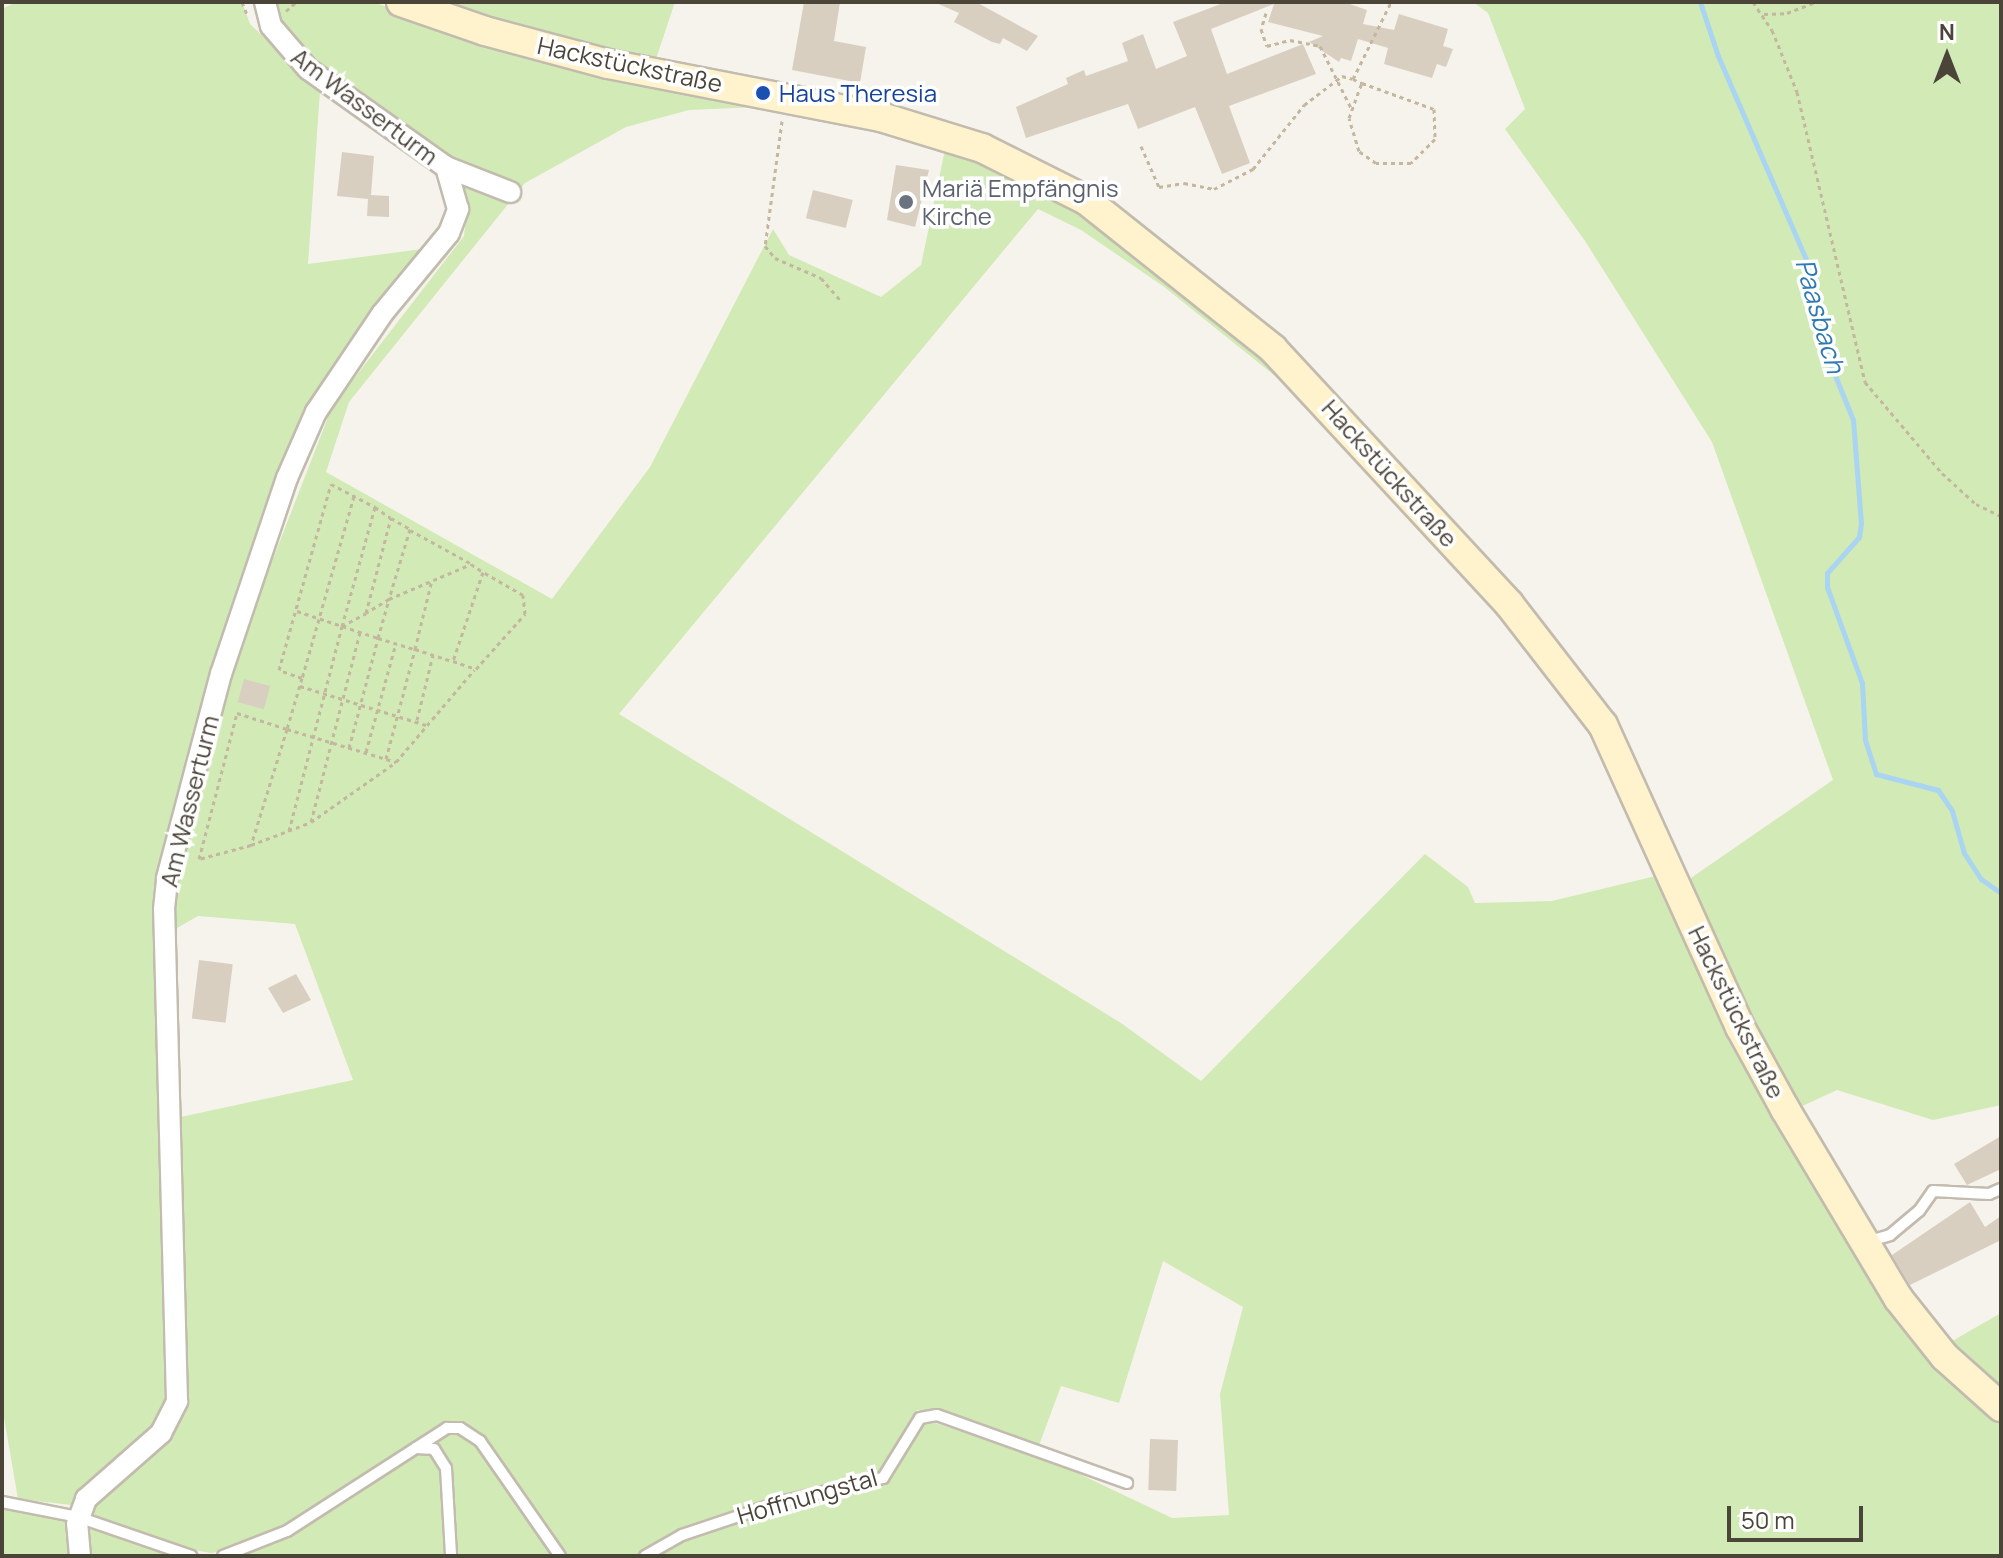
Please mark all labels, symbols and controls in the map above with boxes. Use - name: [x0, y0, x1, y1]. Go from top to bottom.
- north arrow: [1907, 16, 1987, 96]
- text: N: [1939, 17, 1955, 47]
- street label: Hackstückstraße: [535, 30, 725, 98]
- street label: Am Wasserturm: [286, 42, 444, 170]
- place label: Haus Theresia: [779, 79, 937, 107]
- marker: Haus Theresia: [754, 84, 772, 102]
- place label: Mariä Empfängnis Kirche: [922, 174, 1119, 230]
- marker: Mariä Empfängnis Kirche: [897, 193, 915, 211]
- water label: Paasbach: [1789, 255, 1851, 377]
- street label: Hackstückstraße: [1316, 393, 1464, 553]
- street label: Am Wasserturm: [154, 712, 224, 890]
- street label: Hackstückstraße: [1683, 921, 1791, 1103]
- street label: Hoffnungstal: [734, 1462, 880, 1530]
- scale bar: [1731, 1490, 1867, 1540]
- text: 50 m: [1741, 1503, 1795, 1536]

